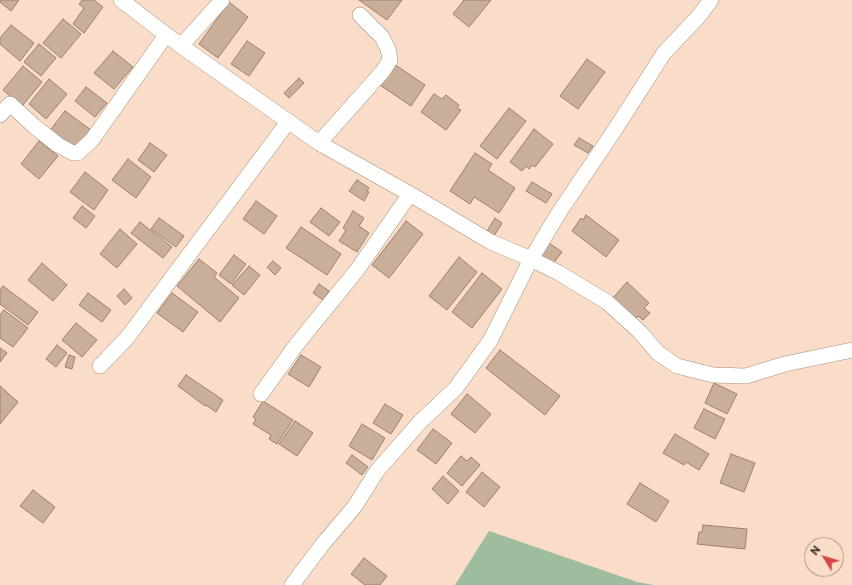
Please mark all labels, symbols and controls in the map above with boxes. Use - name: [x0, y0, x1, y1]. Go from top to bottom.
- north arrow: [804, 537, 844, 577]
- text: N: [807, 543, 823, 557]

